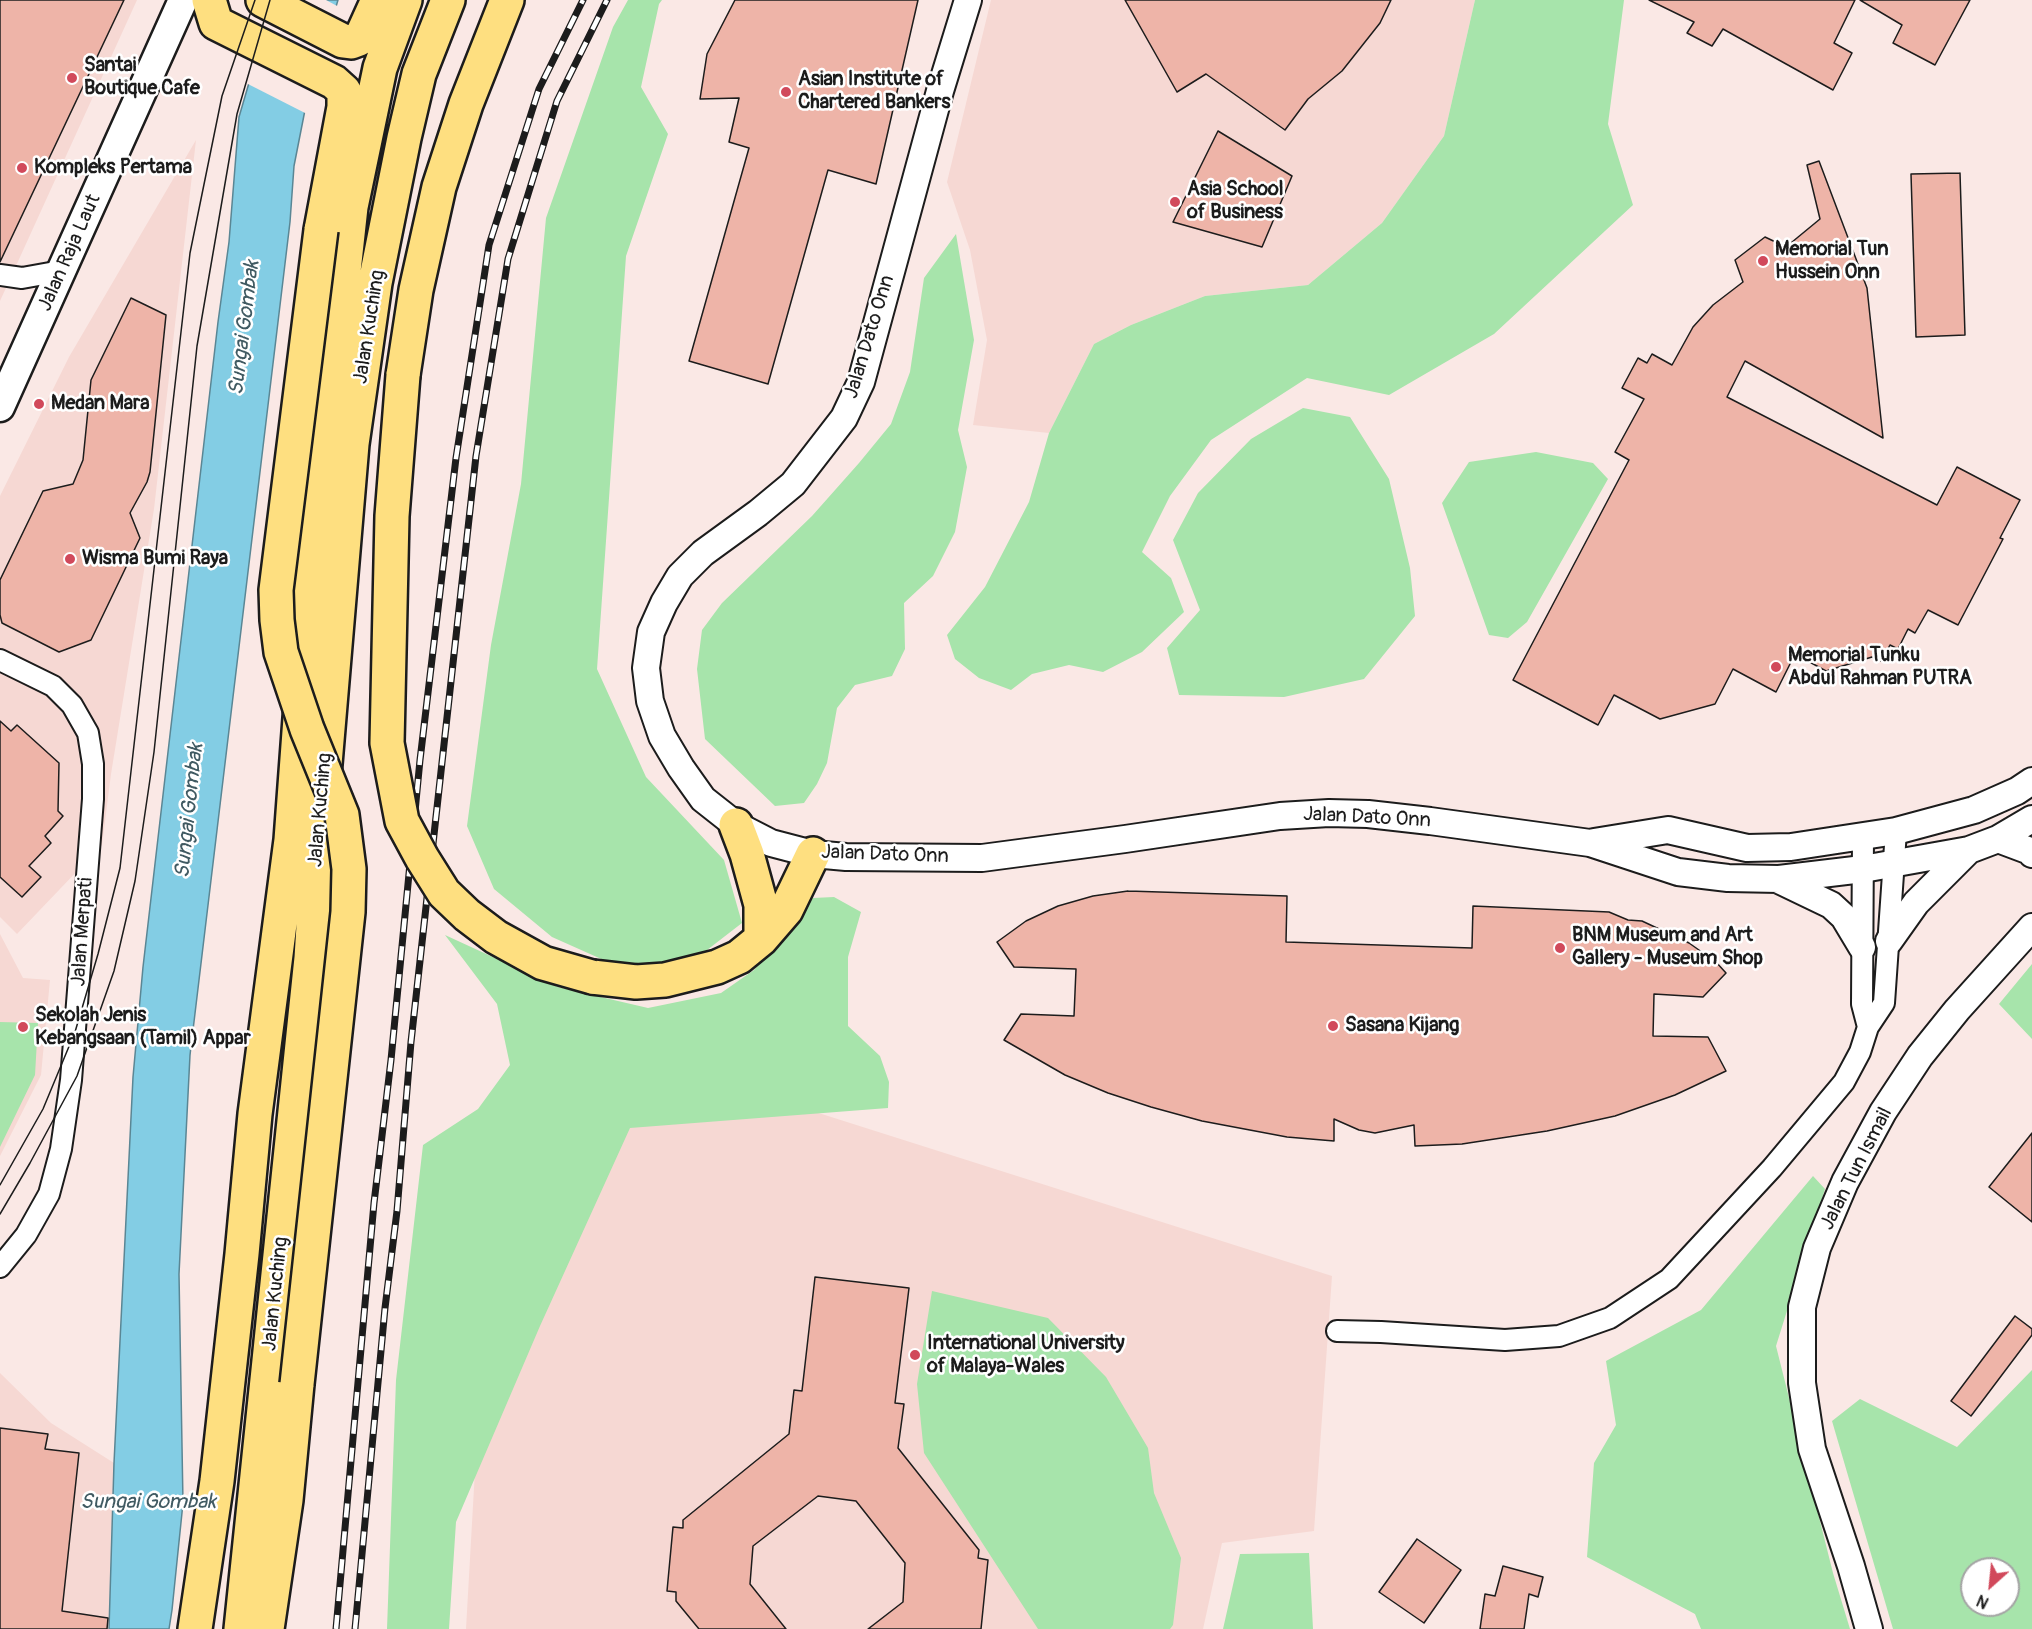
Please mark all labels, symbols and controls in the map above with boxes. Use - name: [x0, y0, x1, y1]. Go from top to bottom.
- place label: Santai Boutique Cafe: [84, 54, 200, 101]
- place label: Asian Institute of Chartered Bankers: [798, 68, 950, 115]
- marker: Santai Boutique Cafe: [65, 71, 79, 85]
- marker: Asian Institute of Chartered Bankers: [779, 85, 793, 99]
- place label: Kompleks Pertama: [34, 156, 192, 180]
- marker: Kompleks Pertama: [15, 161, 29, 175]
- place label: Asia School of Business: [1187, 178, 1284, 225]
- street label: Jalan Raja Laut: [34, 191, 106, 315]
- marker: Asia School of Business: [1168, 195, 1182, 209]
- place label: Memorial Tun Hussein Onn: [1775, 238, 1889, 285]
- marker: Memorial Tun Hussein Onn: [1756, 254, 1770, 268]
- water label: Sungai Gombak: [224, 259, 266, 397]
- street label: Jalan Kuching: [349, 269, 391, 385]
- street label: Jalan Dato Onn: [840, 272, 900, 402]
- place label: Medan Mara: [51, 392, 150, 416]
- marker: Medan Mara: [32, 397, 46, 411]
- place label: Wisma Bumi Raya: [82, 547, 228, 571]
- marker: Wisma Bumi Raya: [63, 552, 77, 566]
- place label: Memorial Tunku Abdul Rahman PUTRA: [1788, 644, 1972, 691]
- marker: Memorial Tunku Abdul Rahman PUTRA: [1769, 660, 1783, 674]
- water label: Sungai Gombak: [170, 742, 210, 880]
- street label: Jalan Kuching: [304, 752, 338, 868]
- street label: Jalan Dato Onn: [1303, 803, 1431, 833]
- street label: Jalan Dato Onn: [821, 841, 949, 869]
- street label: Jalan Merpati: [67, 877, 99, 987]
- place label: BNM Museum and Art Gallery - Museum Shop: [1572, 924, 1763, 971]
- marker: BNM Museum and Art Gallery - Museum Shop: [1553, 941, 1567, 955]
- place label: Sekolah Jenis Kebangsaan (Tamil) Appar: [35, 1004, 251, 1051]
- place label: Sasana Kijang: [1345, 1014, 1459, 1038]
- marker: Sasana Kijang: [1326, 1019, 1340, 1033]
- marker: Sekolah Jenis Kebangsaan (Tamil) Appar: [16, 1020, 30, 1034]
- street label: Jalan Tun Ismail: [1816, 1104, 1898, 1234]
- street label: Jalan Kuching: [258, 1236, 294, 1352]
- place label: International University of Malaya-Wales: [927, 1332, 1125, 1379]
- marker: International University of Malaya-Wales: [908, 1348, 922, 1362]
- water label: Sungai Gombak: [80, 1490, 216, 1516]
- north arrow: [1960, 1557, 2020, 1617]
- text: N: [1973, 1590, 1992, 1613]

